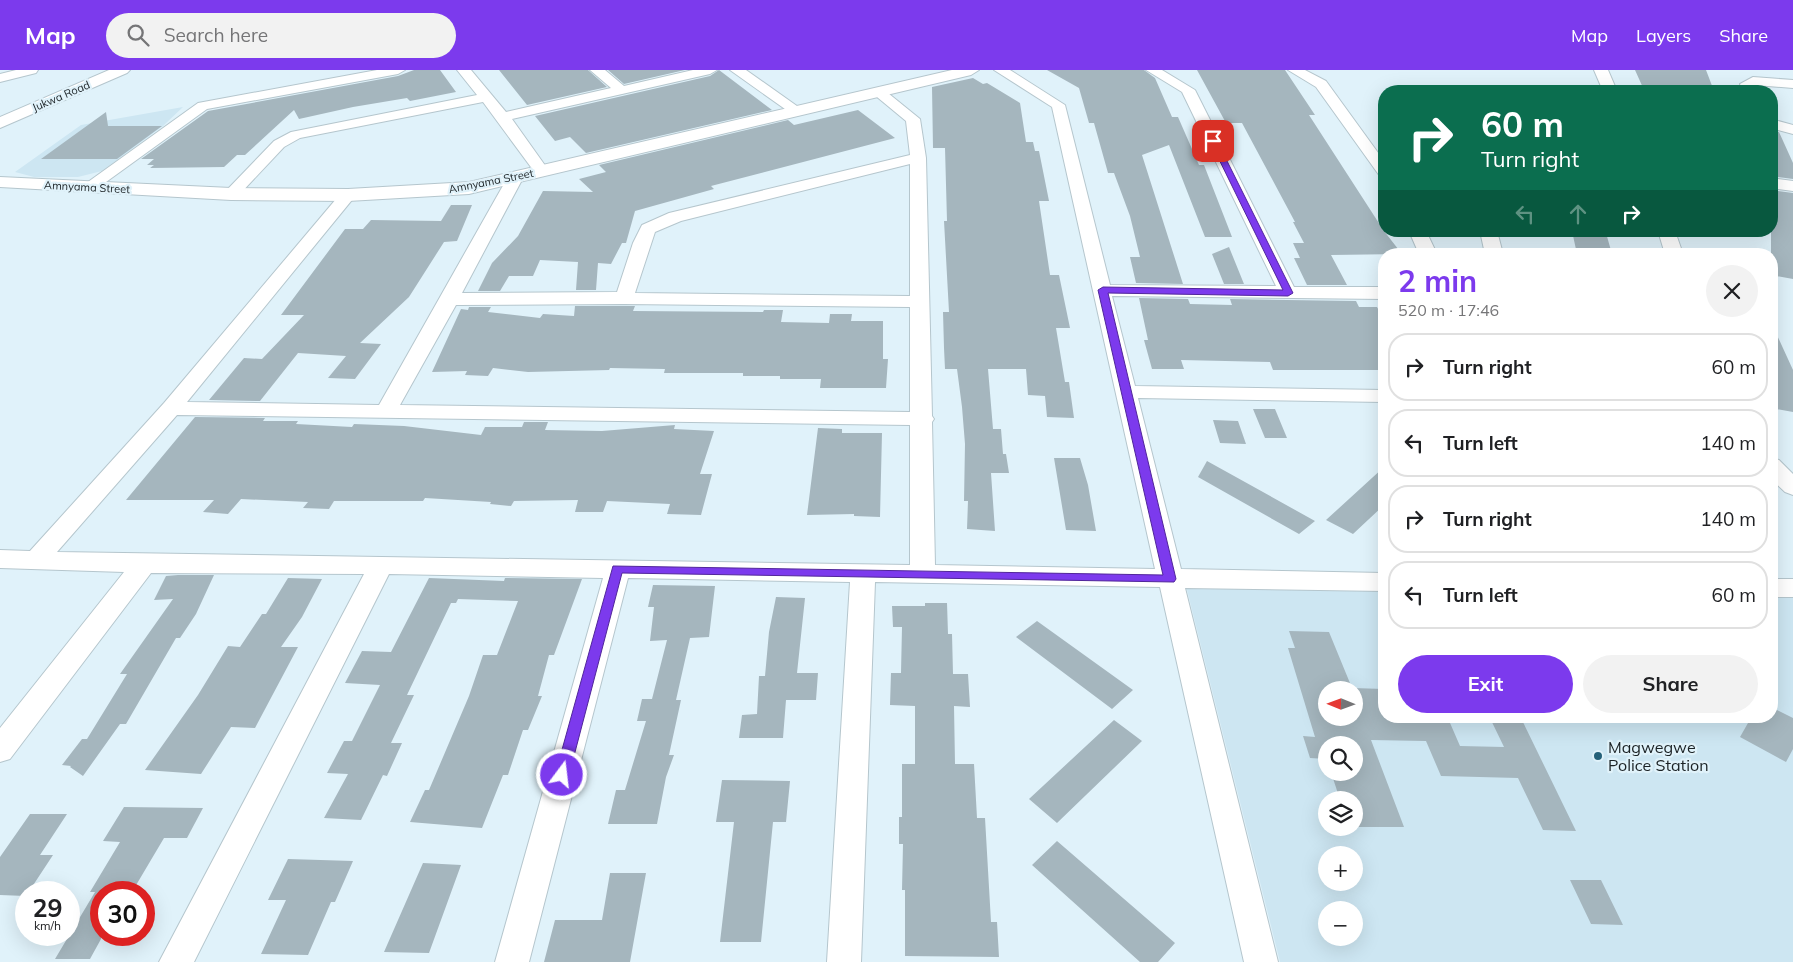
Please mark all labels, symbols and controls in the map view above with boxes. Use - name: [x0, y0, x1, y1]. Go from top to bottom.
- search box: [106, 13, 456, 58]
- text: Map: [25, 20, 76, 50]
- icon: search: [124, 21, 152, 49]
- text: Search here: [164, 23, 268, 47]
- text: Map: [1571, 24, 1608, 47]
- text: Layers: [1636, 24, 1691, 47]
- text: Share: [1719, 24, 1768, 47]
- street label: Jukwa Road: [30, 78, 92, 114]
- text: 60 m: [1481, 102, 1564, 146]
- icon: right: [1398, 105, 1463, 170]
- pin: [1192, 120, 1234, 162]
- icon: arrive: [1199, 127, 1227, 155]
- text: Turn right: [1481, 145, 1579, 173]
- street label: Amnyama Street: [447, 166, 535, 196]
- street label: Amnyama Street: [44, 178, 130, 196]
- icon: left: [1511, 200, 1539, 228]
- icon: ahead: [1564, 200, 1592, 228]
- icon: right: [1617, 200, 1645, 228]
- text: 2 min: [1398, 262, 1477, 300]
- button: close: [1706, 265, 1758, 317]
- text: 520 m · 17:46: [1398, 300, 1499, 320]
- icon: right: [1400, 353, 1428, 381]
- text: Turn right: [1443, 355, 1532, 379]
- text: 60 m: [1712, 355, 1756, 379]
- icon: left: [1400, 429, 1428, 457]
- text: Turn left: [1443, 431, 1518, 455]
- text: 140 m: [1700, 431, 1756, 455]
- icon: right: [1400, 505, 1428, 533]
- text: Turn right: [1443, 507, 1532, 531]
- text: 140 m: [1700, 507, 1756, 531]
- icon: left: [1400, 581, 1428, 609]
- text: Turn left: [1443, 583, 1518, 607]
- text: 60 m: [1712, 583, 1756, 607]
- button: Exit: [1398, 655, 1573, 713]
- button: Share: [1583, 655, 1758, 713]
- north arrow: [1318, 681, 1362, 726]
- map controls: [1318, 681, 1363, 946]
- button: search: [1318, 736, 1363, 781]
- place label: Magwegwe Police Station: [1608, 737, 1709, 775]
- position arrow: [535, 748, 587, 800]
- marker: Magwegwe Police Station: [1592, 750, 1604, 762]
- button: layers: [1318, 791, 1363, 836]
- button: +: [1318, 846, 1363, 891]
- speed limit sign: 30: [90, 881, 155, 946]
- text: 29: [32, 892, 63, 923]
- button: −: [1318, 901, 1363, 946]
- text: km/h: [34, 918, 61, 933]

